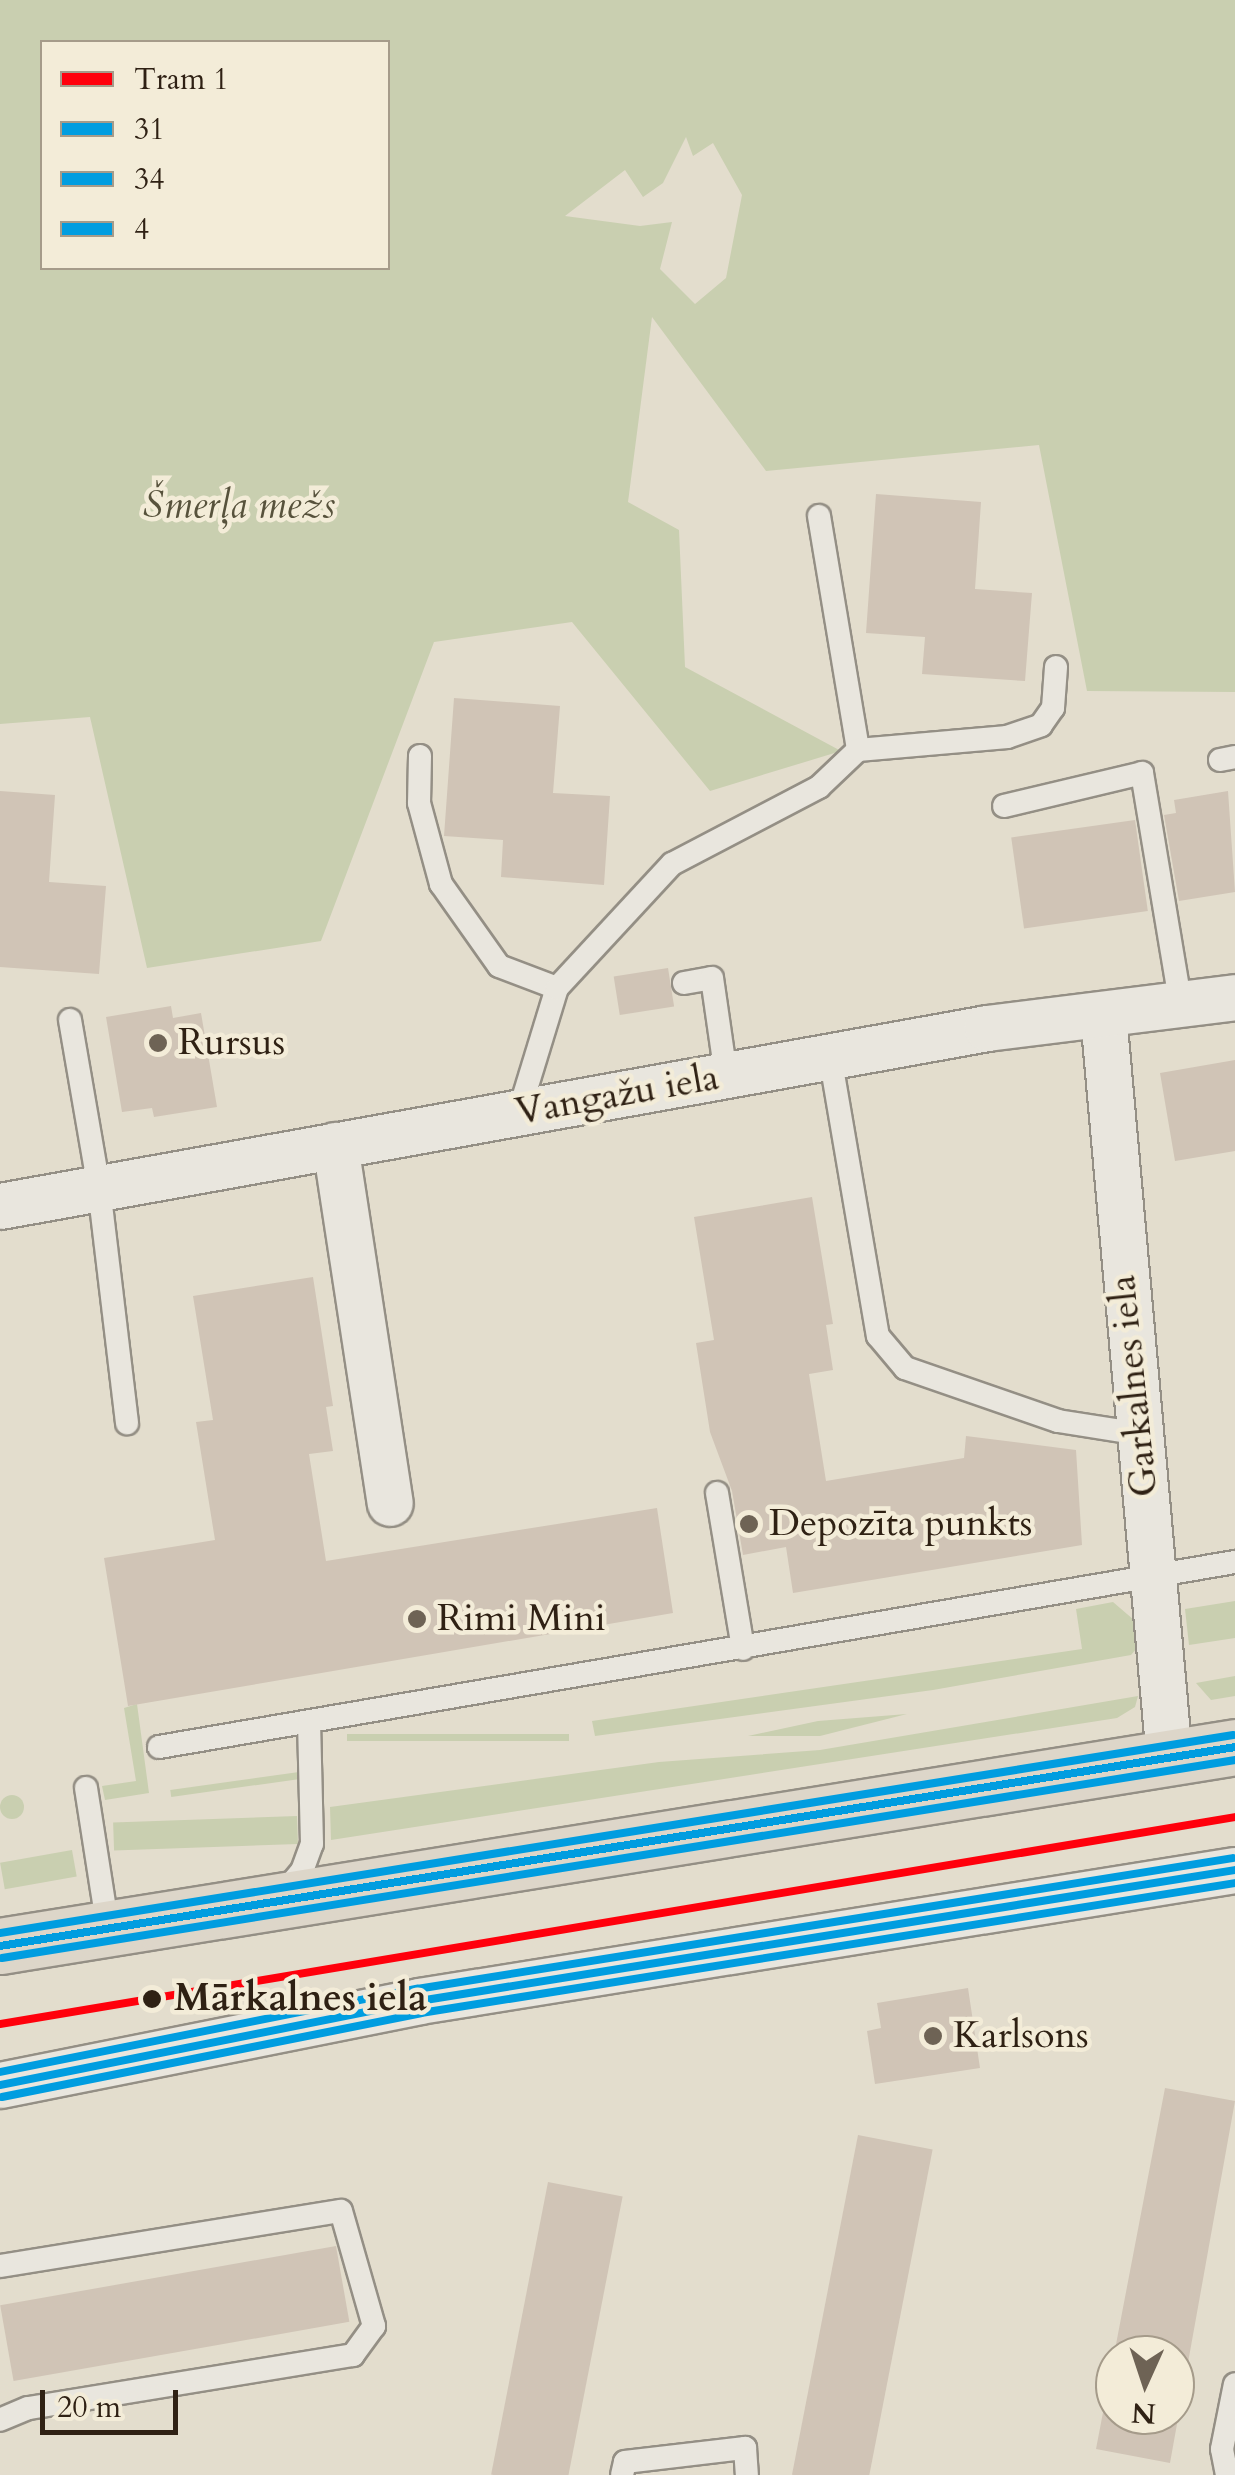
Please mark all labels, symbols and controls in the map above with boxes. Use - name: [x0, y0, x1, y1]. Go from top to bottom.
- legend: [40, 40, 390, 270]
- text: Tram 1: [134, 59, 229, 100]
- text: 31: [134, 109, 165, 150]
- text: 34: [134, 159, 165, 200]
- text: 4: [134, 209, 149, 250]
- park label: Šmerļa mežs: [143, 483, 335, 529]
- place label: Rursus: [178, 1020, 285, 1066]
- marker: Rursus: [147, 1032, 169, 1054]
- street label: Vangažu iela: [512, 1055, 722, 1135]
- street label: Garkalnes iela: [1100, 1273, 1168, 1499]
- place label: Depozīta punkts: [769, 1501, 1032, 1547]
- marker: Depozīta punkts: [738, 1513, 760, 1535]
- place label: Rimi Mini: [437, 1596, 606, 1642]
- marker: Rimi Mini: [406, 1608, 428, 1630]
- place label: Mārkalnes iela: [174, 1976, 427, 2022]
- marker: Mārkalnes iela: [139, 1986, 165, 2012]
- place label: Karlsons: [953, 2013, 1089, 2059]
- marker: Karlsons: [922, 2025, 944, 2047]
- north arrow: [1095, 2335, 1195, 2435]
- scale bar: [45, 2370, 182, 2432]
- text: 20 m: [57, 2387, 121, 2428]
- text: N: [1130, 2393, 1157, 2433]

